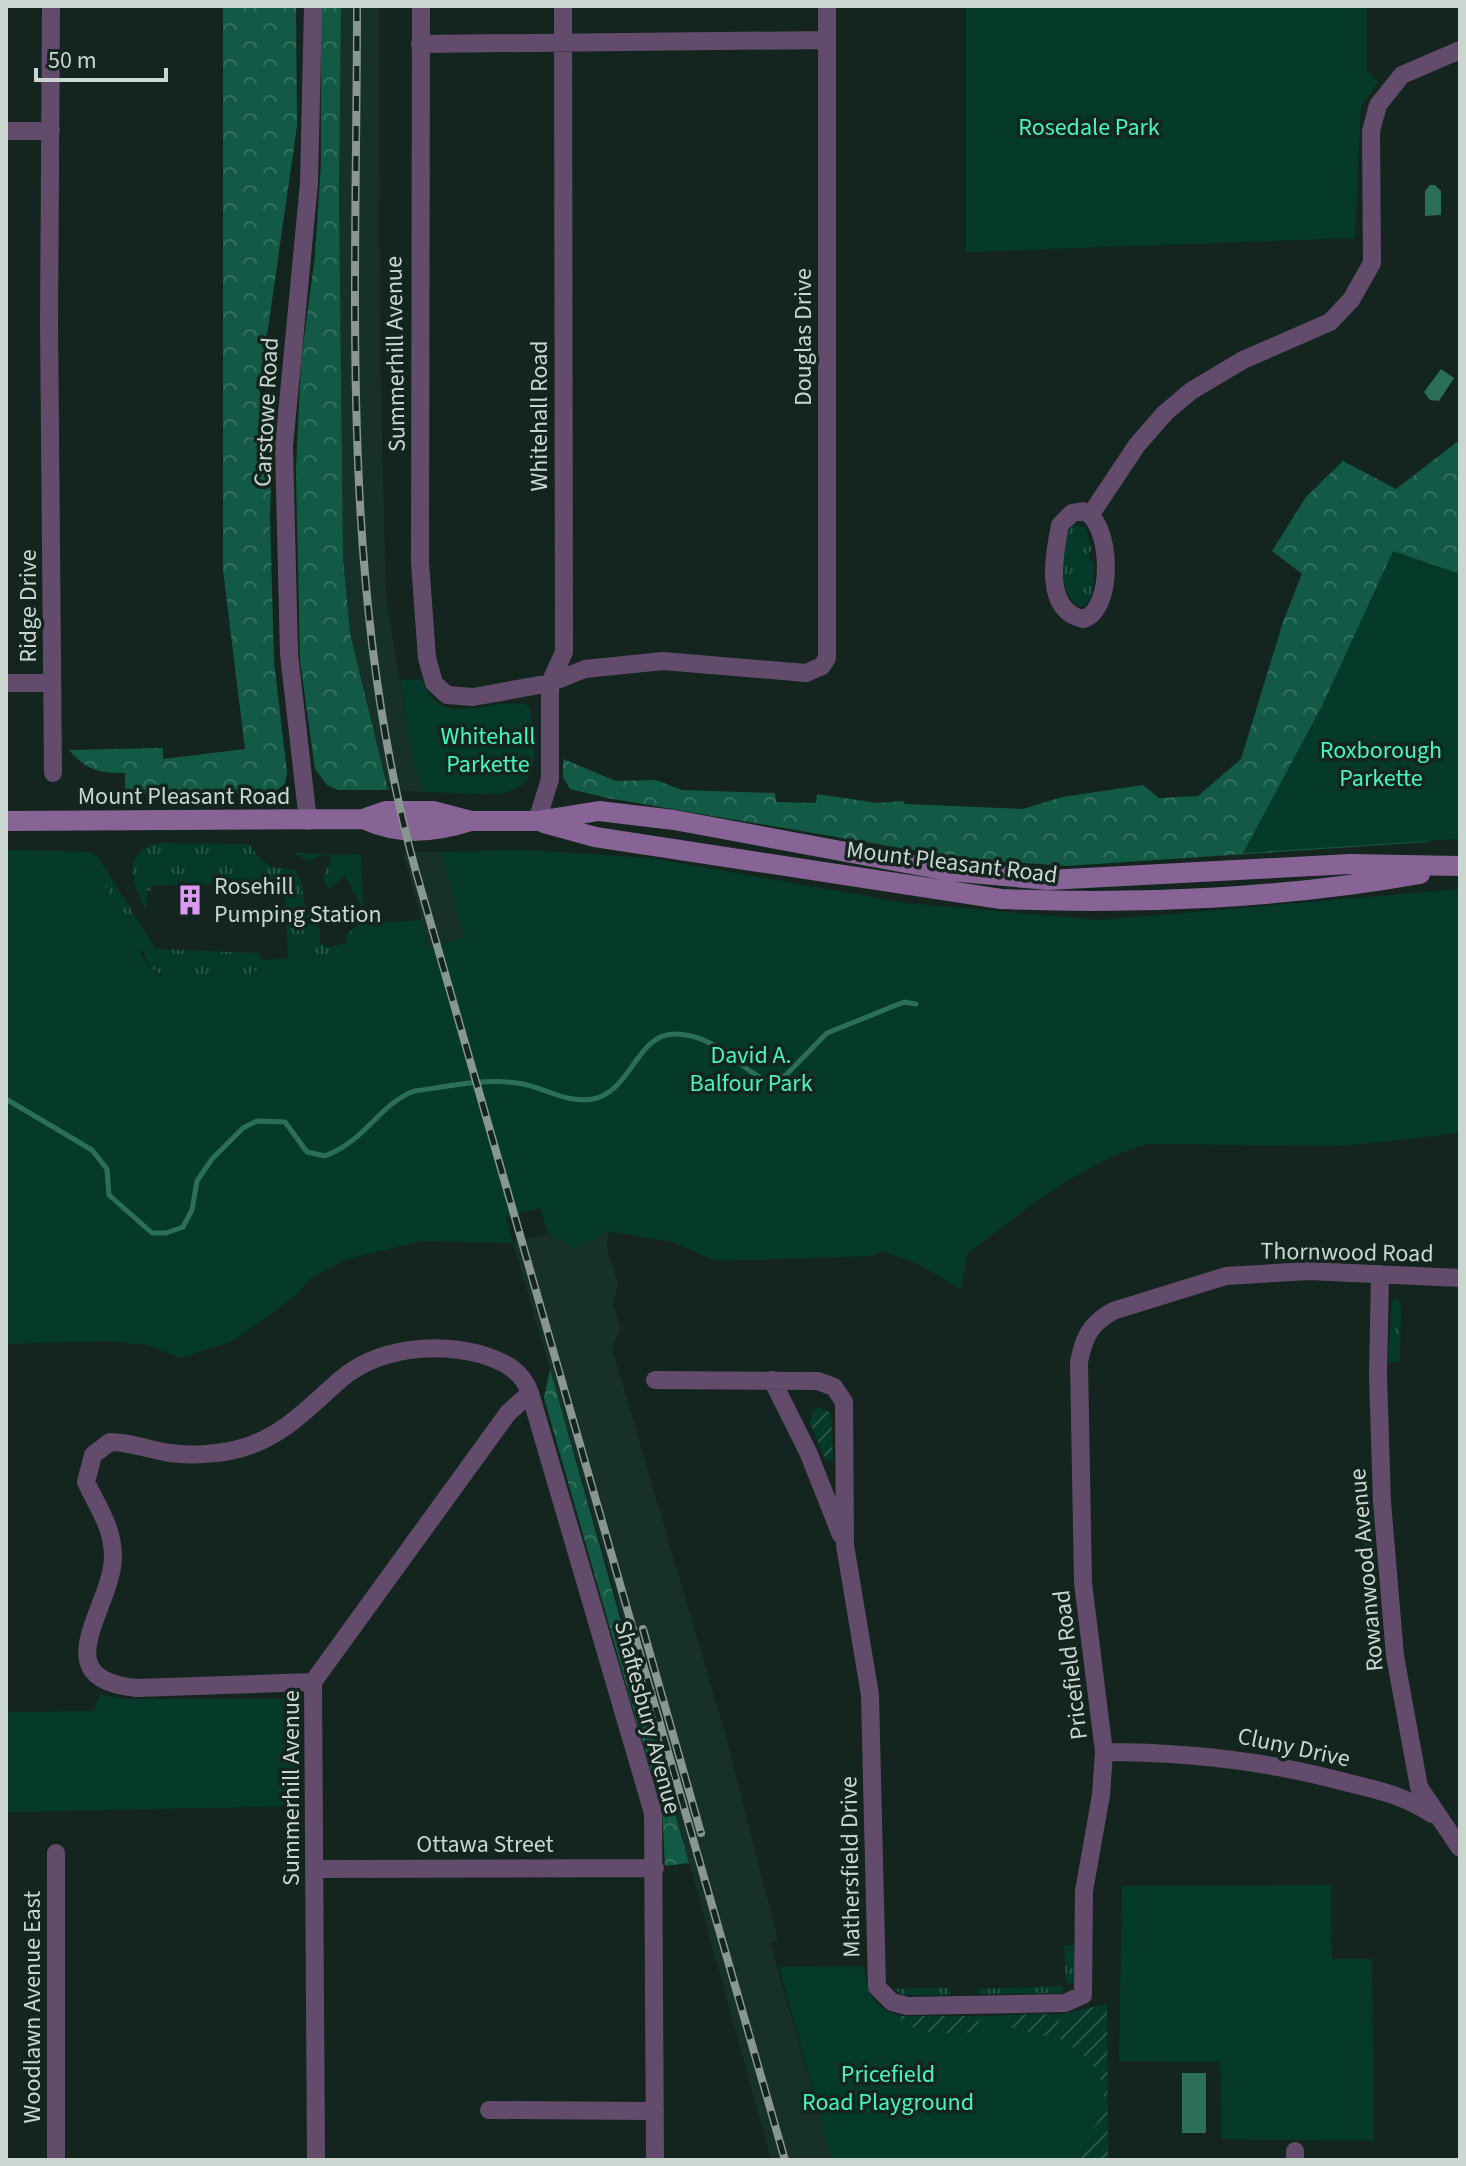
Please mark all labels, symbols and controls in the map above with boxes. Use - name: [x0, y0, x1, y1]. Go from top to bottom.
- scale bar: [36, 32, 166, 82]
- text: 50 m: [48, 43, 97, 78]
- park label: Rosedale Park: [1018, 110, 1160, 145]
- street label: Summerhill Avenue: [376, 256, 415, 452]
- street label: Douglas Drive: [786, 268, 821, 406]
- street label: Carstowe Road: [245, 336, 288, 488]
- street label: Whitehall Road: [522, 340, 557, 492]
- street label: Ridge Drive: [11, 549, 46, 663]
- park label: Whitehall Parkette: [441, 719, 535, 782]
- park label: Roxborough Parkette: [1320, 733, 1442, 796]
- street label: Mount Pleasant Road: [78, 779, 290, 814]
- street label: Mount Pleasant Road: [844, 832, 1060, 893]
- place label: Rosehill Pumping Station: [214, 869, 382, 932]
- building icon: Rosehill Pumping Station: [173, 883, 207, 917]
- park label: David A. Balfour Park: [689, 1038, 813, 1101]
- street label: Thornwood Road: [1260, 1233, 1434, 1272]
- street label: Rowanwood Avenue: [1340, 1467, 1393, 1673]
- street label: Pricefield Road: [1044, 1588, 1097, 1742]
- street label: Shaftesbury Avenue: [605, 1616, 690, 1818]
- street label: Summerhill Avenue: [274, 1690, 309, 1886]
- street label: Cluny Drive: [1234, 1719, 1353, 1776]
- street label: Mathersfield Drive: [831, 1776, 870, 1958]
- street label: Ottawa Street: [416, 1827, 554, 1862]
- street label: Woodlawn Avenue East: [15, 1891, 50, 2123]
- park label: Pricefield Road Playground: [802, 2057, 974, 2120]

